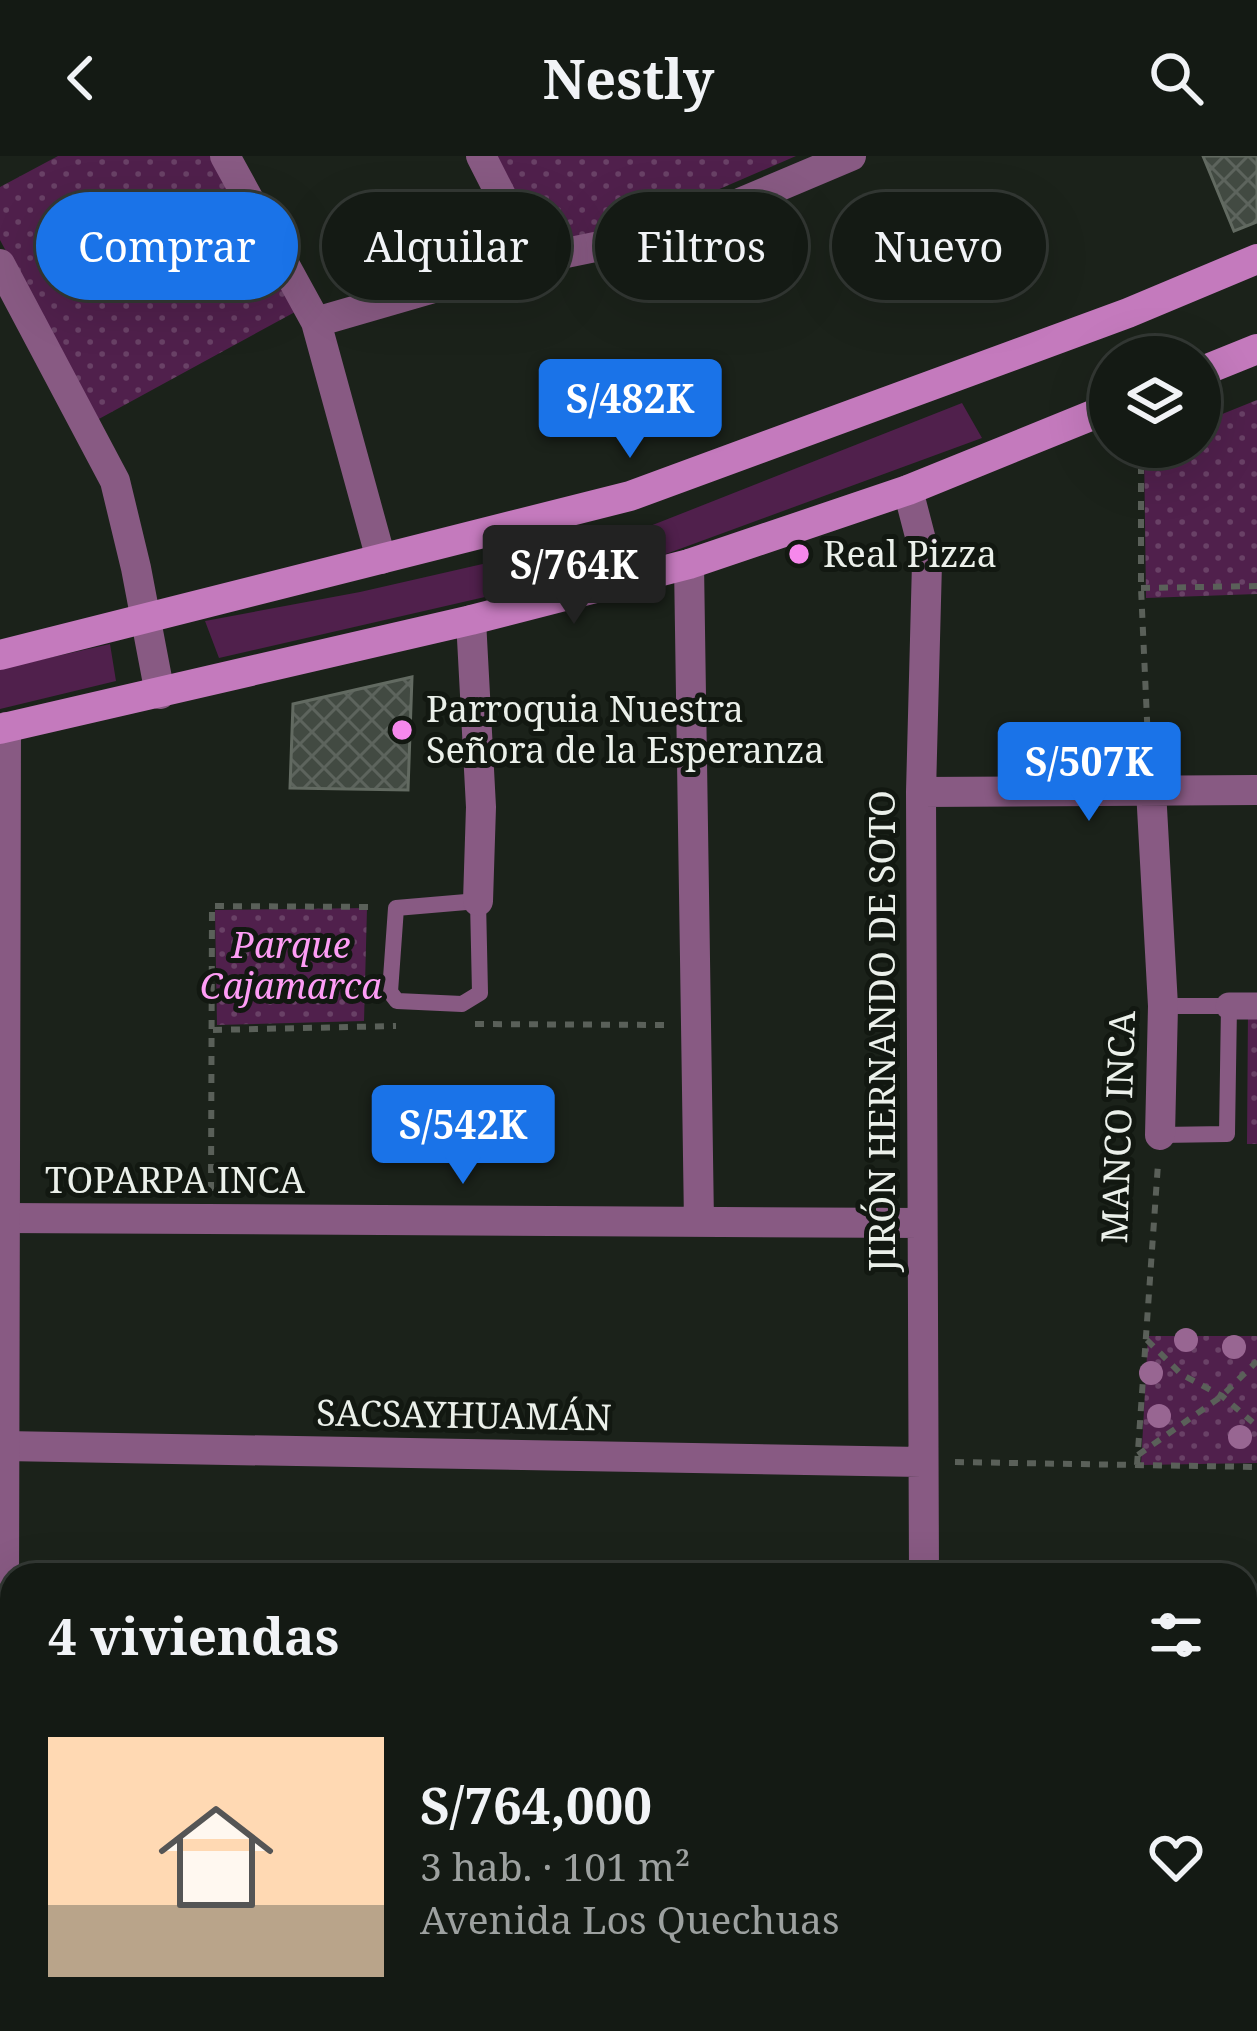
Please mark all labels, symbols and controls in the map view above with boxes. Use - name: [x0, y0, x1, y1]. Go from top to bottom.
- text: Nestly: [543, 41, 714, 115]
- icon: back: [48, 45, 114, 111]
- icon: search: [1143, 45, 1209, 111]
- chip: Comprar: [36, 192, 298, 300]
- chip: Alquilar: [322, 192, 571, 300]
- chip: Filtros: [595, 192, 808, 300]
- chip: Nuevo: [832, 192, 1046, 300]
- map controls: [1089, 336, 1221, 468]
- button: layers: [1089, 336, 1221, 468]
- pin: S/482K: [532, 359, 728, 461]
- text: S/482K: [566, 371, 694, 424]
- pin: S/764K: [476, 525, 672, 627]
- place label: Real Pizza: [823, 529, 997, 578]
- text: S/764K: [510, 537, 638, 590]
- marker: Real Pizza: [786, 541, 812, 567]
- place label: Parroquia Nuestra Señora de la Esperanza: [426, 684, 825, 774]
- marker: Parroquia Nuestra Señora de la Esperanza: [389, 717, 415, 743]
- pin: S/507K: [991, 722, 1187, 824]
- text: S/507K: [1025, 734, 1153, 787]
- street label: JIRÓN HERNANDO DE SOTO: [857, 790, 906, 1273]
- park label: Parque Cajamarca: [200, 920, 382, 1010]
- street label: MANCO INCA: [1089, 1009, 1146, 1244]
- pin: S/542K: [365, 1085, 561, 1187]
- text: S/542K: [399, 1097, 527, 1150]
- street label: TOPARPA INCA: [45, 1155, 306, 1204]
- street label: SACSAYHUAMÁN: [316, 1387, 612, 1442]
- text: 4 viviendas: [48, 1600, 339, 1670]
- icon: filters: [1143, 1602, 1209, 1668]
- text: S/764,000: [420, 1769, 652, 1839]
- icon: home: [144, 1785, 288, 1929]
- icon: heart: [1143, 1824, 1209, 1890]
- text: 3 hab. · 101 m²: [420, 1839, 690, 1892]
- text: Avenida Los Quechuas: [420, 1892, 840, 1945]

